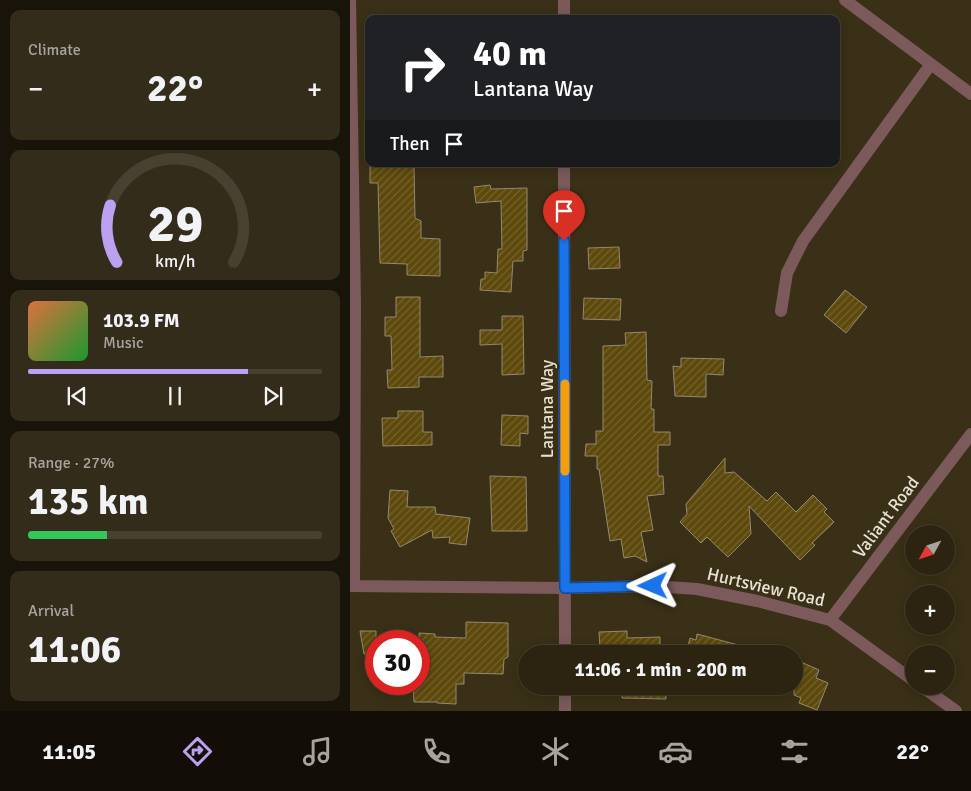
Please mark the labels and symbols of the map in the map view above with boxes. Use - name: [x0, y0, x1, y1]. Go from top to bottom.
- pin: [543, 190, 585, 241]
- street label: Lantana Way: [536, 359, 558, 458]
- street label: Valiant Road: [848, 472, 924, 562]
- north arrow: [905, 525, 955, 575]
- position arrow: [626, 559, 678, 611]
- street label: Hurtsview Road: [705, 563, 827, 611]
- speed limit sign: 30: [365, 630, 430, 695]

